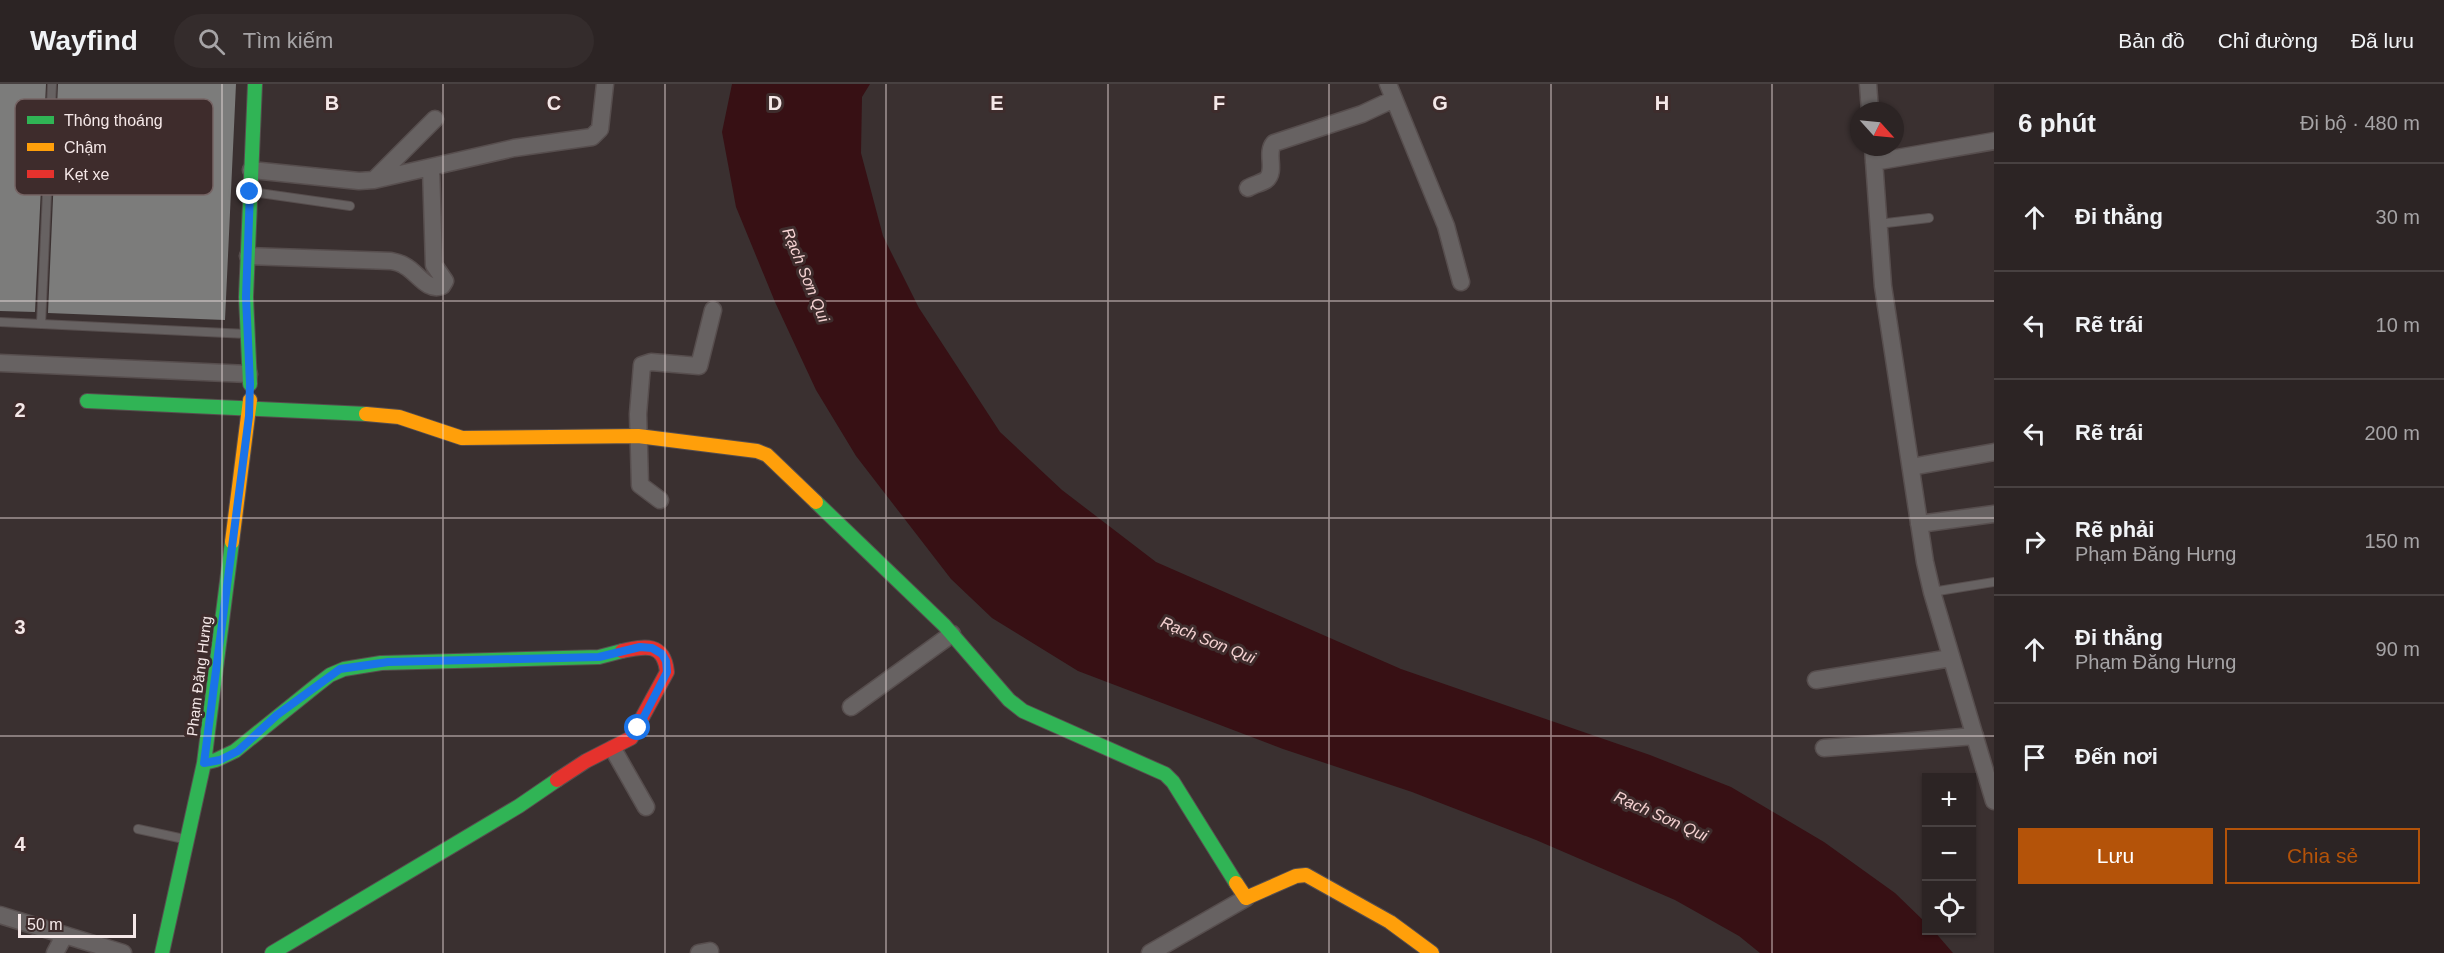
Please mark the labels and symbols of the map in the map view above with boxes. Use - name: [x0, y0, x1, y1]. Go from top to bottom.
- text: B: [325, 92, 339, 114]
- text: C: [547, 92, 561, 114]
- text: D: [768, 92, 782, 114]
- text: E: [990, 92, 1004, 114]
- text: F: [1213, 92, 1225, 114]
- text: G: [1432, 92, 1448, 114]
- text: H: [1655, 92, 1669, 114]
- legend: [15, 99, 213, 195]
- north arrow: [1850, 102, 1904, 156]
- text: Thông thoáng: [64, 112, 163, 129]
- text: Chậm: [64, 139, 107, 156]
- text: Kẹt xe: [64, 166, 109, 183]
- route end: [236, 178, 262, 204]
- water label: Rạch Sơn Qui: [779, 225, 833, 325]
- text: 2: [14, 399, 26, 421]
- water label: Rạch Sơn Qui: [1158, 613, 1258, 667]
- street label: Phạm Đăng Hưng: [183, 615, 215, 737]
- text: 3: [14, 616, 26, 638]
- route start: [624, 714, 650, 740]
- water label: Rạch Sơn Qui: [1612, 788, 1711, 844]
- text: 4: [14, 833, 26, 855]
- scale bar: [18, 911, 136, 938]

